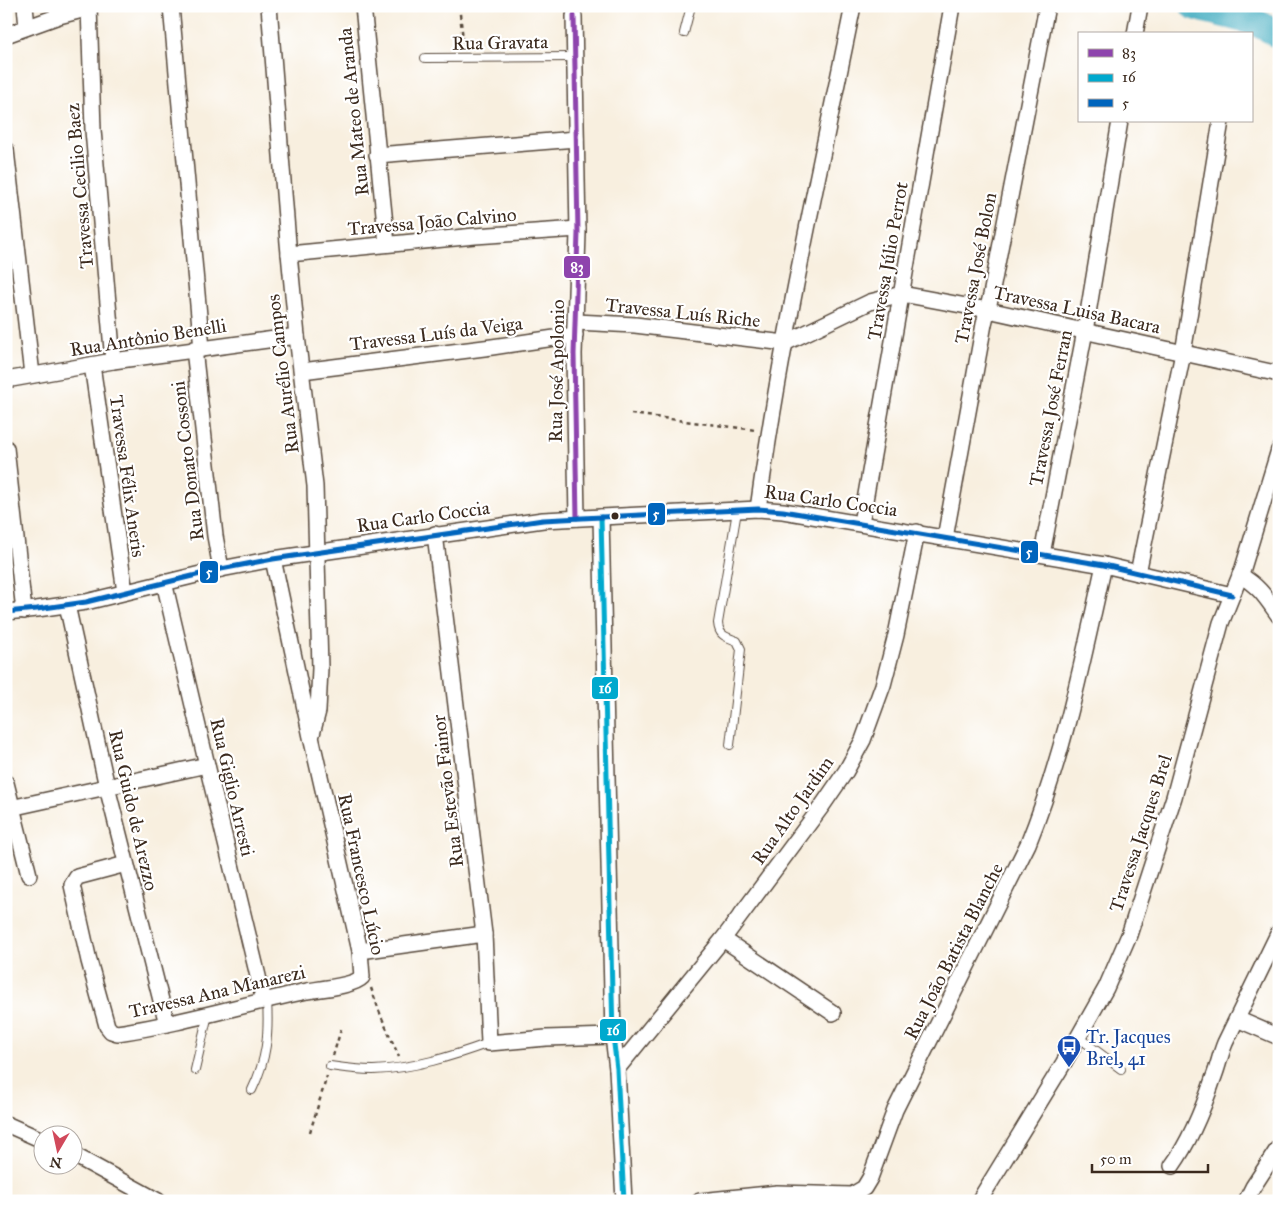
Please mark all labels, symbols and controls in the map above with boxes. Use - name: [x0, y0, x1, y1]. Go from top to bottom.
- street label: Rua Mateo de Aranda: [333, 26, 374, 197]
- street label: Rua Gravata: [452, 30, 549, 55]
- legend: [1078, 32, 1252, 122]
- text: 83: [1122, 44, 1136, 62]
- text: 16: [1122, 68, 1137, 86]
- text: 5: [1122, 94, 1129, 112]
- street label: Travessa Cecilio Baez: [61, 102, 98, 270]
- street label: Travessa Júlio Perrot: [862, 180, 914, 342]
- street label: Travessa José Bolon: [950, 191, 1002, 346]
- street label: Travessa João Calvino: [347, 203, 518, 241]
- line badge: 83: [563, 255, 591, 279]
- text: 83: [570, 259, 584, 277]
- street label: Travessa Luisa Bacara: [991, 281, 1164, 339]
- street label: Rua Aurélio Campos: [261, 293, 304, 455]
- street label: Travessa Luís Riche: [604, 293, 762, 332]
- street label: Rua José Apolonio: [544, 299, 570, 443]
- street label: Travessa Luís da Veiga: [348, 311, 525, 357]
- street label: Rua Antônio Benelli: [68, 314, 228, 361]
- street label: Travessa José Ferran: [1024, 328, 1078, 488]
- street label: Rua Donato Cossoni: [166, 380, 209, 542]
- street label: Travessa Félix Aneris: [105, 394, 150, 559]
- street label: Rua Carlo Coccia: [763, 480, 900, 521]
- street label: Rua Carlo Coccia: [355, 496, 492, 537]
- line badge: 5: [647, 502, 666, 526]
- text: 5: [653, 506, 660, 523]
- unlabelled marker: [610, 511, 620, 521]
- line badge: 5: [1020, 540, 1039, 564]
- text: 5: [1026, 544, 1033, 561]
- line badge: 5: [199, 560, 219, 584]
- text: 5: [206, 564, 213, 581]
- line badge: 16: [591, 676, 619, 700]
- text: 16: [599, 680, 612, 697]
- street label: Rua Estevão Fainor: [427, 712, 468, 869]
- street label: Rua Giglio Arresti: [204, 716, 260, 859]
- street label: Rua Guido de Arezzo: [104, 727, 163, 893]
- street label: Travessa Jacques Brel: [1104, 751, 1178, 915]
- street label: Rua Alto Jardim: [747, 752, 839, 869]
- street label: Rua Francesco Lúcio: [333, 791, 390, 957]
- street label: Rua João Batista Blanche: [899, 859, 1009, 1044]
- street label: Travessa Ana Manarezi: [127, 960, 308, 1023]
- line badge: 16: [599, 1018, 627, 1042]
- text: 16: [607, 1022, 620, 1039]
- place label: Tr. Jacques Brel, 41: [1086, 1025, 1171, 1070]
- bus stop icon: Tr. Jacques Brel, 41: [1056, 1034, 1082, 1068]
- north arrow: [32, 1124, 82, 1174]
- scale bar: [1092, 1142, 1209, 1174]
- text: 50 m: [1100, 1150, 1132, 1168]
- text: N: [49, 1153, 63, 1172]

